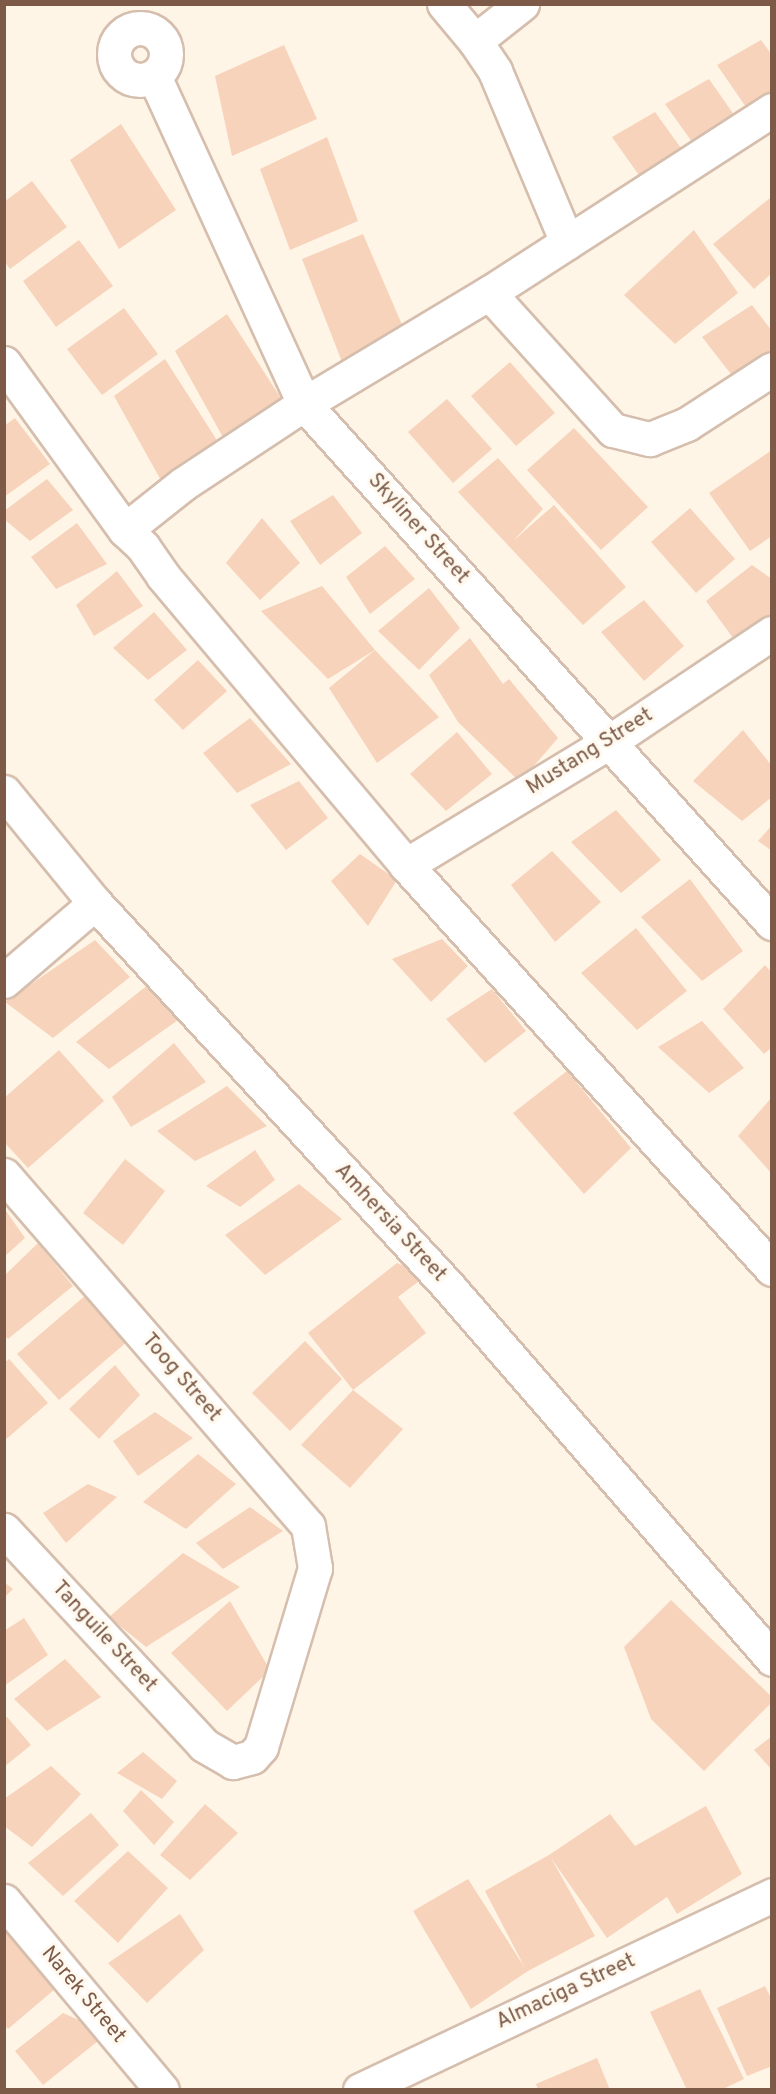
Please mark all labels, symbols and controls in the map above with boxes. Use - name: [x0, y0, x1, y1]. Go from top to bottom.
- street label: Skyliner Street: [362, 469, 474, 589]
- street label: Mustang Street: [522, 703, 658, 801]
- street label: Amhersia Street: [329, 1159, 451, 1287]
- street label: Toog Street: [136, 1329, 226, 1427]
- street label: Tanguile Street: [46, 1576, 162, 1698]
- street label: Narek Street: [35, 1942, 131, 2048]
- street label: Almaciga Street: [492, 1949, 640, 2035]

